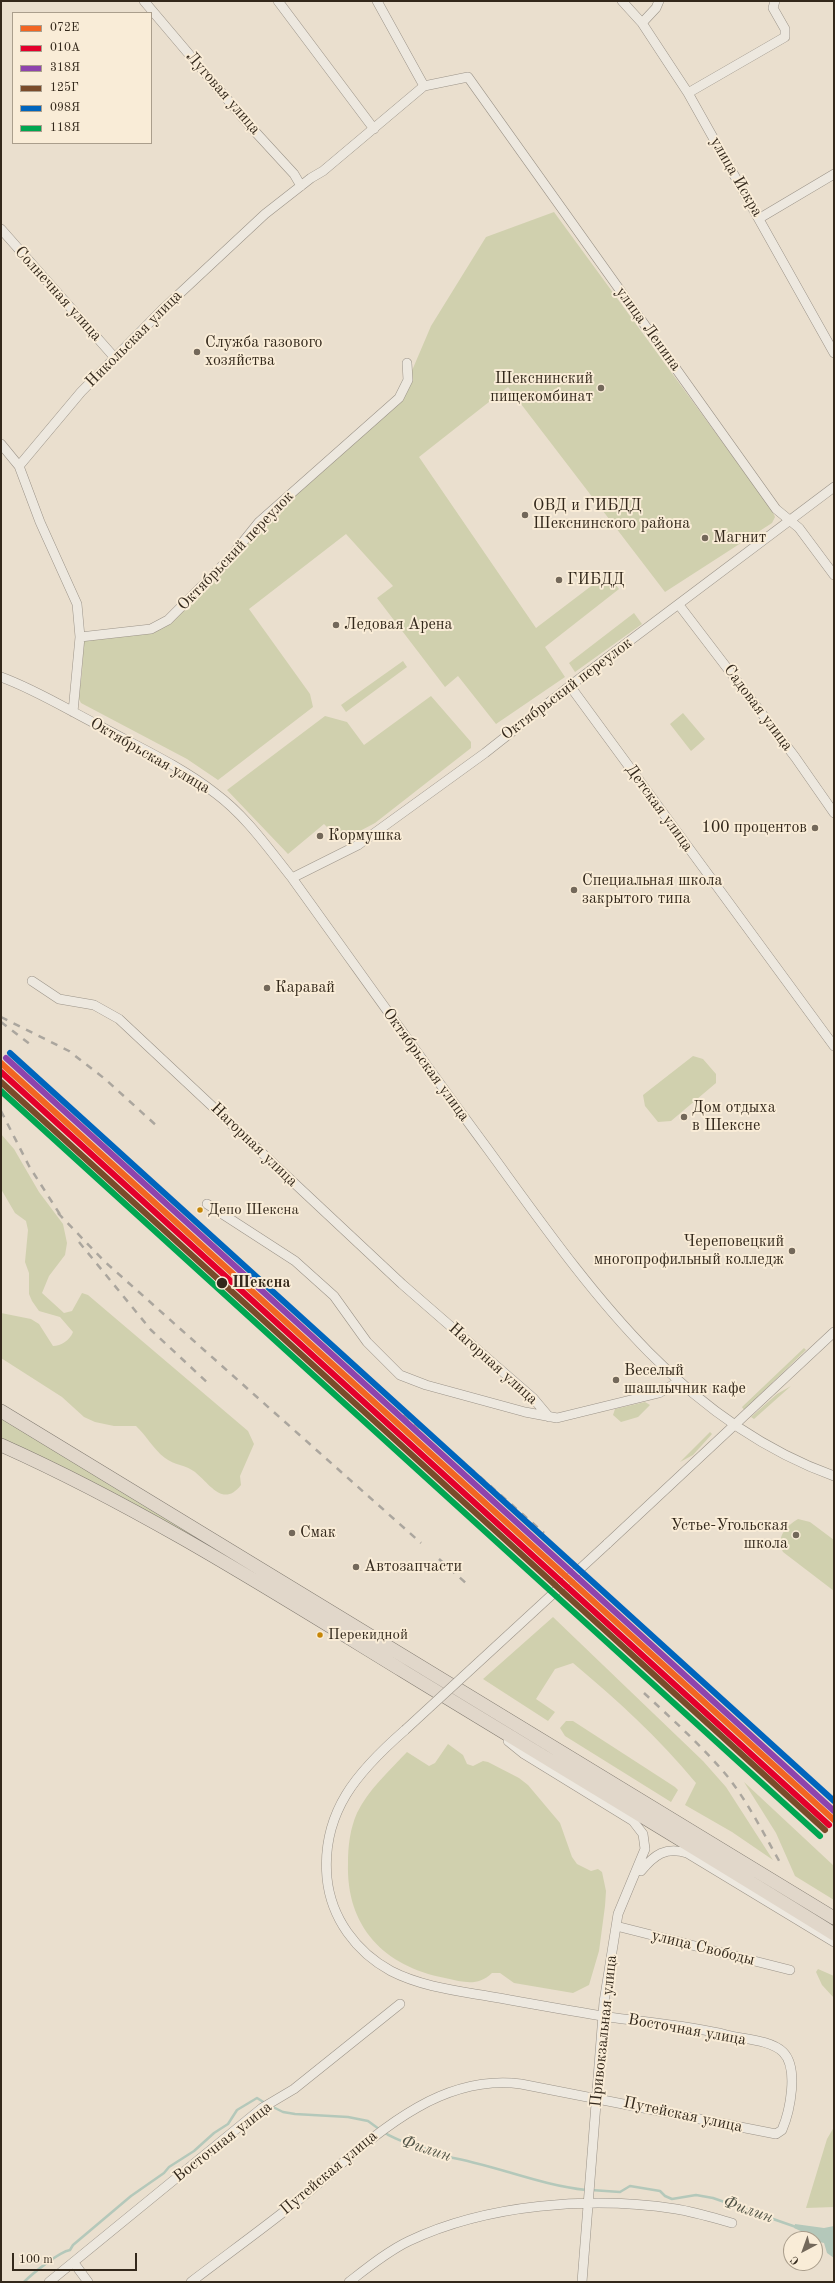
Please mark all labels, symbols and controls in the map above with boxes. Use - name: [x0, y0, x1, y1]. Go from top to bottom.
- legend: [12, 12, 152, 144]
- text: 072Е: [50, 22, 79, 34]
- text: 010А: [50, 42, 80, 54]
- street label: Луговая улица: [182, 47, 264, 139]
- text: 318Я: [50, 62, 80, 74]
- text: 125Г: [50, 82, 79, 94]
- text: 098Я: [50, 102, 80, 114]
- text: 118Я: [50, 122, 80, 134]
- street label: улица Искра: [705, 134, 767, 220]
- street label: Солнечная улица: [10, 243, 106, 345]
- street label: улица Ленина: [611, 283, 685, 375]
- street label: Никольская улица: [81, 286, 187, 392]
- place label: Служба газового хозяйства: [205, 333, 323, 371]
- marker: Служба газового хозяйства: [192, 347, 202, 357]
- place label: Шекснинский пищекомбинат: [490, 369, 593, 407]
- marker: Шекснинский пищекомбинат: [596, 383, 606, 393]
- street label: Октябрьский переулок: [174, 487, 298, 615]
- place label: ОВД и ГИБДД Шекснинского района: [533, 496, 690, 534]
- marker: ОВД и ГИБДД Шекснинского района: [520, 510, 530, 520]
- place label: Магнит: [713, 528, 766, 548]
- marker: Магнит: [700, 533, 710, 543]
- place label: ГИБДД: [567, 570, 624, 590]
- marker: ГИБДД: [554, 575, 564, 585]
- place label: Ледовая Арена: [344, 615, 453, 635]
- marker: Ледовая Арена: [331, 620, 341, 630]
- street label: Октябрьский переулок: [498, 634, 636, 744]
- street label: Садовая улица: [719, 661, 797, 755]
- street label: Октябрьская улица: [87, 714, 213, 798]
- street label: Детская улица: [621, 761, 697, 855]
- place label: 100 процентов: [702, 818, 807, 838]
- marker: 100 процентов: [810, 823, 820, 833]
- place label: Кормушка: [328, 826, 402, 846]
- marker: Кормушка: [315, 831, 325, 841]
- place label: Специальная школа закрытого типа: [582, 871, 722, 909]
- marker: Специальная школа закрытого типа: [569, 885, 579, 895]
- place label: Каравай: [275, 978, 335, 998]
- marker: Каравай: [262, 983, 272, 993]
- street label: Октябрьская улица: [378, 1005, 474, 1125]
- place label: Дом отдыха в Шекснe: [692, 1098, 776, 1136]
- street label: Нагорная улица: [207, 1099, 301, 1191]
- marker: Дом отдыха в Шекснe: [679, 1112, 689, 1122]
- place label: Депо Шексна: [208, 1201, 299, 1219]
- marker: Депо Шексна: [195, 1205, 205, 1215]
- place label: Череповецкий многопрофильный колледж: [594, 1232, 784, 1270]
- marker: Череповецкий многопрофильный колледж: [787, 1246, 797, 1256]
- place label: Шексна: [232, 1273, 291, 1293]
- marker: Шексна: [215, 1276, 229, 1290]
- street label: Нагорная улица: [444, 1319, 542, 1409]
- place label: Веселый шашлычник кафе: [624, 1361, 746, 1399]
- marker: Веселый шашлычник кафе: [611, 1375, 621, 1385]
- place label: Устье-Угольская школа: [671, 1516, 788, 1554]
- place label: Смак: [300, 1523, 336, 1543]
- marker: Смак: [287, 1528, 297, 1538]
- marker: Устье-Угольская школа: [791, 1530, 801, 1540]
- place label: Автозапчасти: [364, 1557, 462, 1577]
- marker: Автозапчасти: [351, 1562, 361, 1572]
- place label: Перекидной: [328, 1626, 408, 1644]
- marker: Перекидной: [315, 1630, 325, 1640]
- street label: улица Свободы: [649, 1926, 757, 1970]
- street label: Привокзальная улица: [586, 1954, 622, 2108]
- street label: Восточная улица: [626, 2010, 748, 2050]
- street label: Путейская улица: [622, 2093, 744, 2137]
- street label: Восточная улица: [170, 2098, 276, 2186]
- street label: Путейская улица: [276, 2127, 382, 2219]
- water label: Филин: [398, 2131, 454, 2167]
- water label: Филин: [720, 2192, 776, 2228]
- north arrow: [783, 2231, 823, 2271]
- scale bar: [14, 2245, 139, 2271]
- text: С: [789, 2253, 802, 2266]
- text: 100 m: [19, 2254, 53, 2266]

